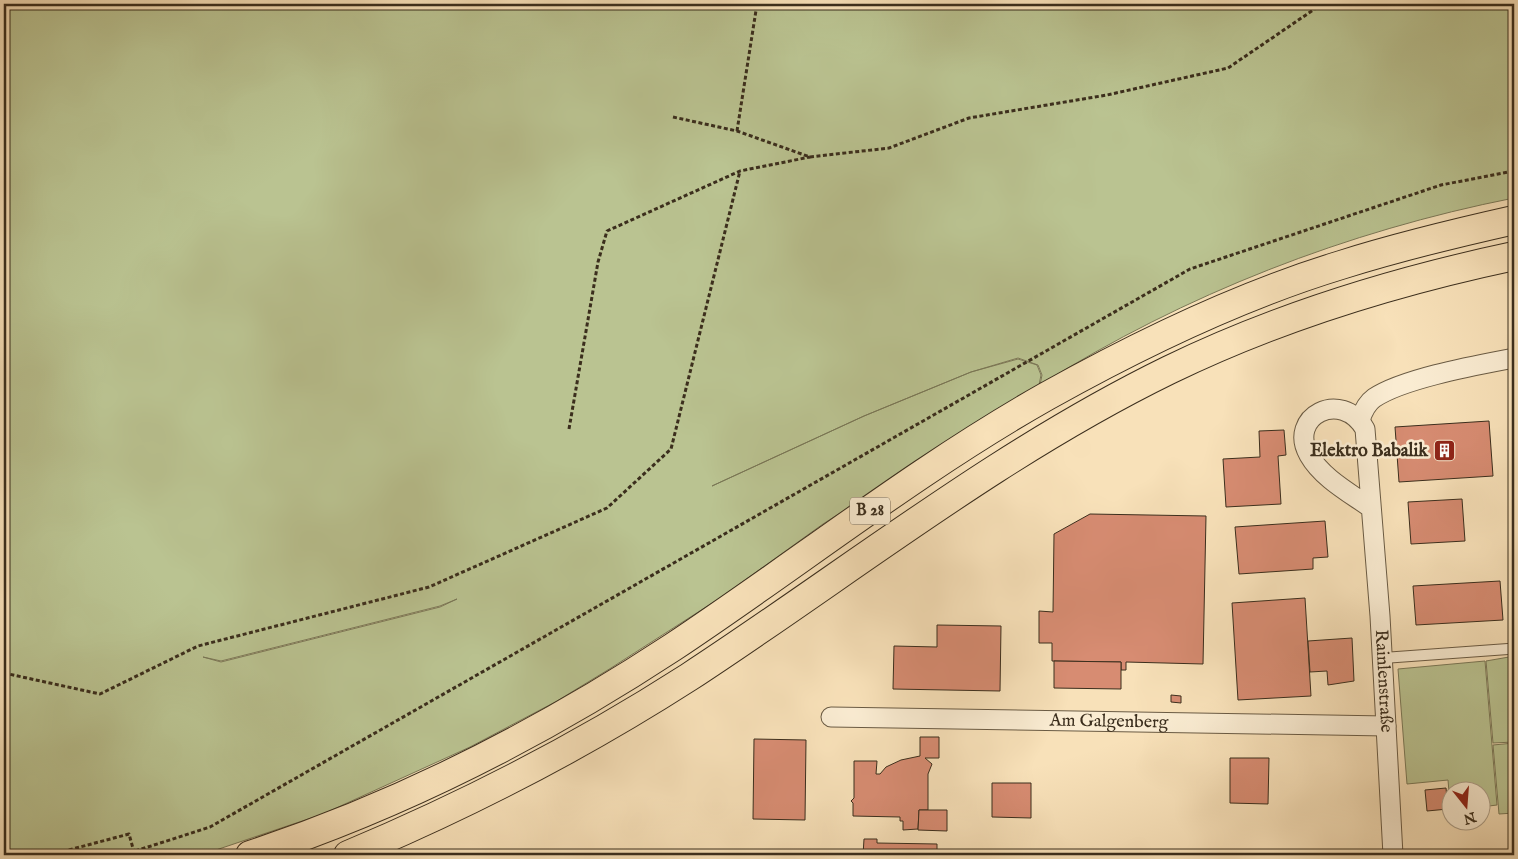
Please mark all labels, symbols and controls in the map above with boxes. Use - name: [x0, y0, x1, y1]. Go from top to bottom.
- building icon: Elektro Babalik: [1432, 439, 1456, 463]
- place label: Elektro Babalik: [1310, 440, 1429, 463]
- road number: B 28: [850, 498, 890, 524]
- street label: Rainlenstraße: [1369, 629, 1398, 733]
- street label: Am Galgenberg: [1048, 709, 1169, 734]
- north arrow: [1440, 782, 1490, 832]
- text: N: [1461, 807, 1479, 828]

